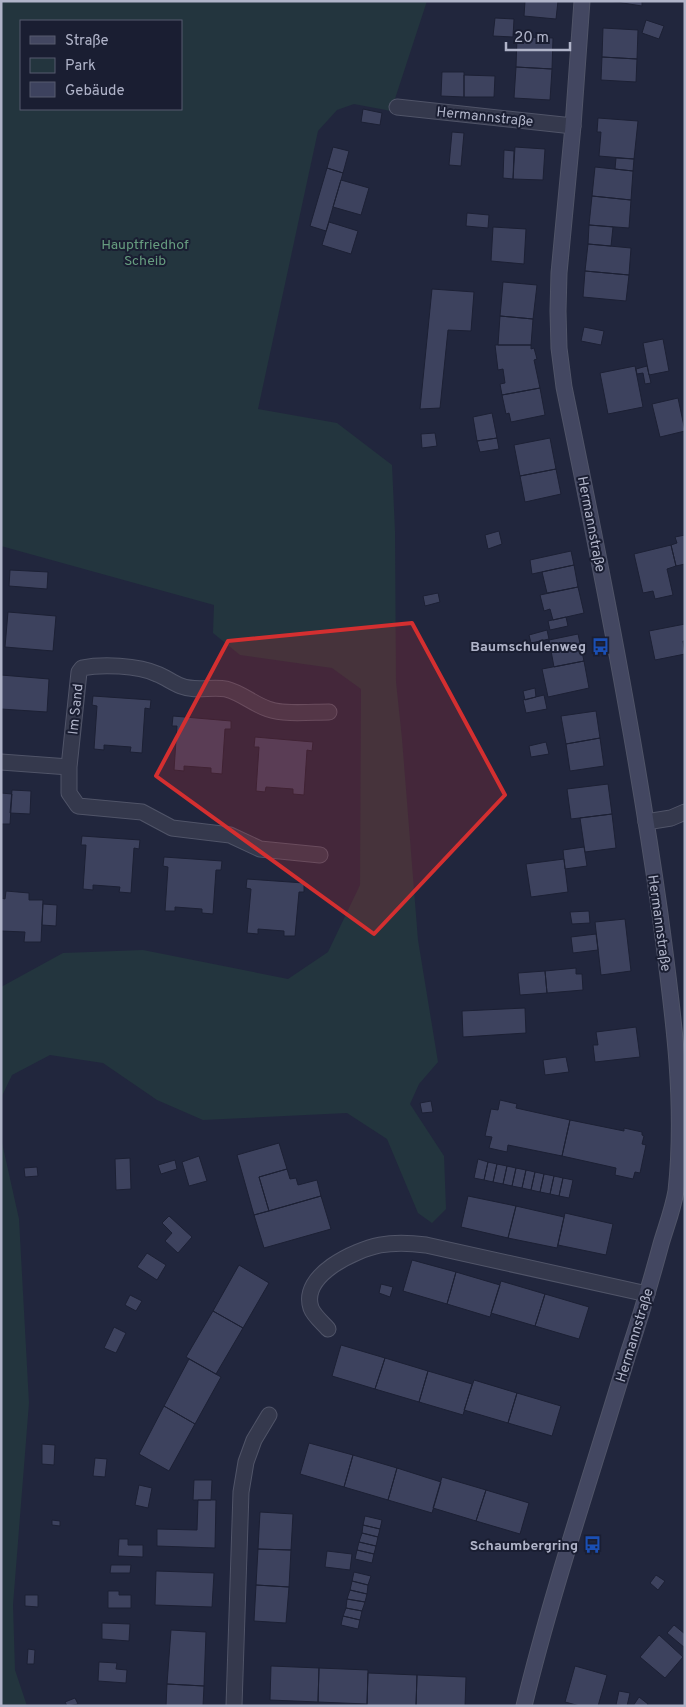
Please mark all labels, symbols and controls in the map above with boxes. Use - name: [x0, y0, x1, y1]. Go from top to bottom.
- legend: [20, 20, 182, 110]
- scale bar: [506, 20, 570, 52]
- text: 20 m: [514, 29, 549, 48]
- text: Straße: [65, 32, 109, 51]
- text: Park: [65, 57, 96, 76]
- text: Gebäude: [65, 82, 125, 101]
- street label: Hermannstraße: [436, 104, 534, 131]
- park label: Hauptfriedhof Scheib: [101, 237, 189, 270]
- street label: Hermannstraße: [573, 475, 608, 574]
- bus stop icon: Baumschulenweg: [590, 636, 610, 656]
- place label: Baumschulenweg: [470, 639, 586, 656]
- street label: Im Sand: [65, 683, 88, 735]
- street label: Hermannstraße: [643, 874, 674, 973]
- street label: Hermannstraße: [613, 1286, 658, 1384]
- bus stop icon: Schaumbergring: [582, 1535, 602, 1555]
- place label: Schaumbergring: [470, 1538, 578, 1555]

